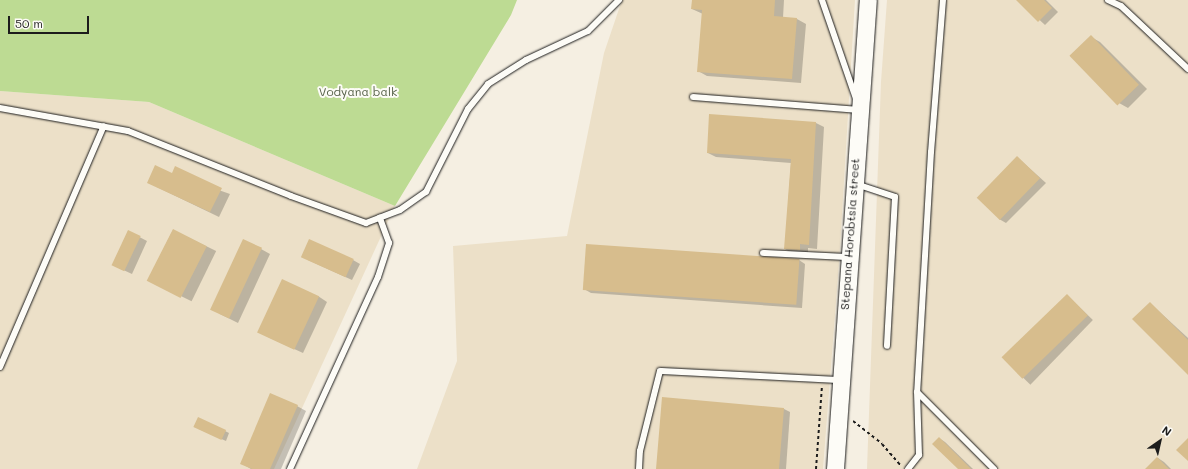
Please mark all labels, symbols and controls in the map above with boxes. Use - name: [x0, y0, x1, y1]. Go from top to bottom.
- scale bar: [10, 8, 91, 34]
- text: 50 m: [15, 15, 43, 31]
- park label: Vodyana balk: [319, 85, 397, 99]
- street label: Stepana Horobtsia street: [838, 158, 862, 310]
- north arrow: [1140, 421, 1180, 461]
- text: N: [1159, 422, 1175, 439]

